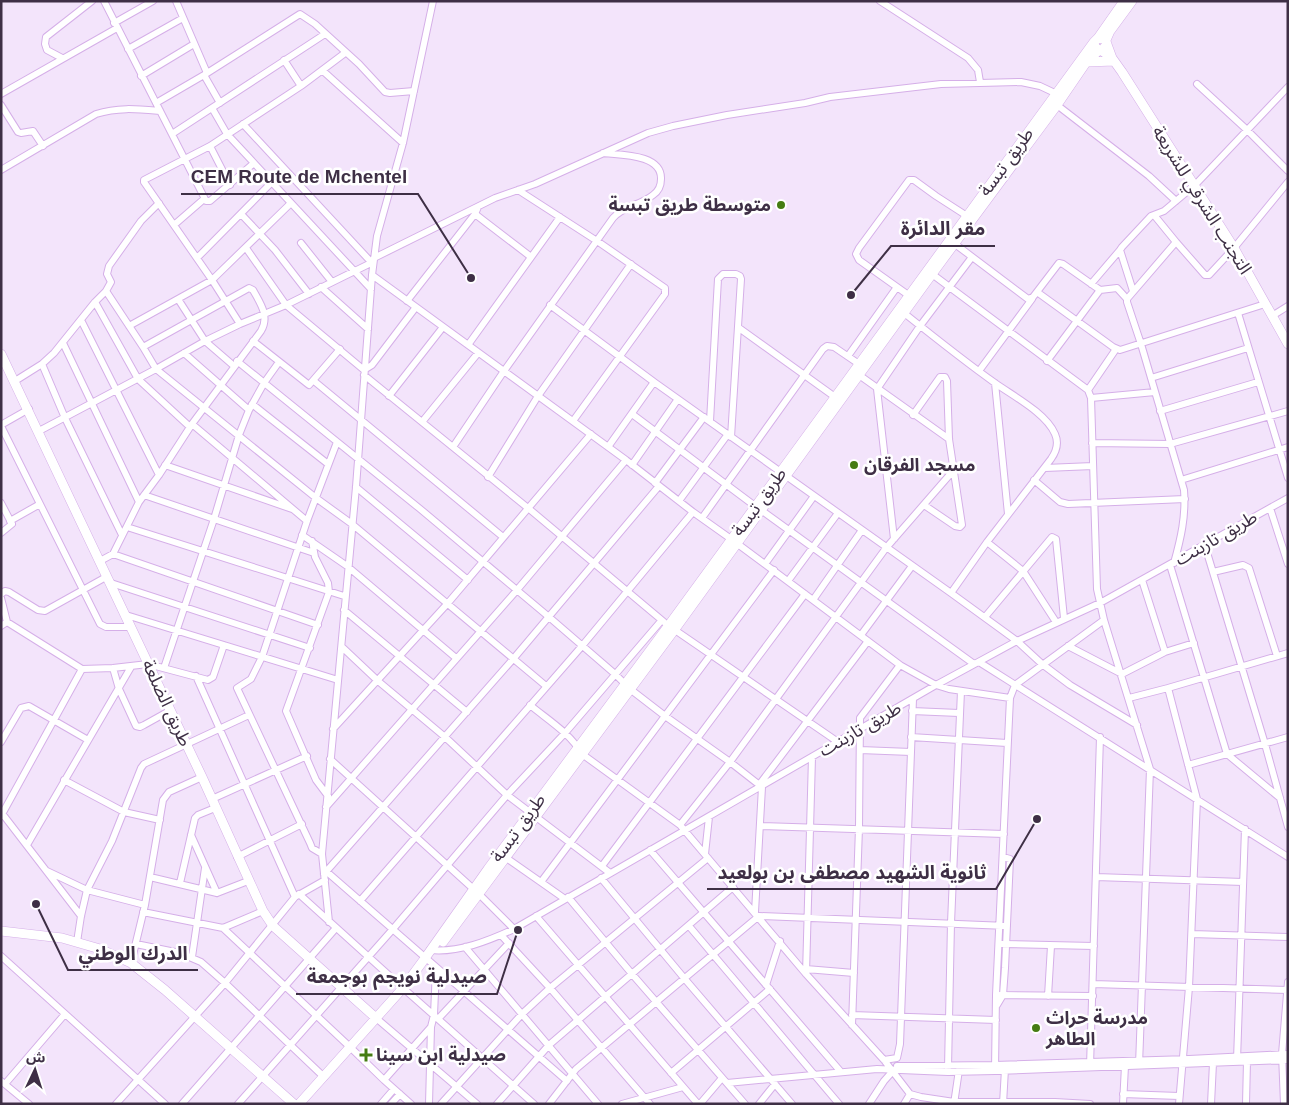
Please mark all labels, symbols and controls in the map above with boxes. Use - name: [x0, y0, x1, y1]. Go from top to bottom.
- street label: التجنب الشرقي للشريعة: [1146, 122, 1256, 279]
- street label: طريق تبسة: [975, 124, 1038, 201]
- callout: CEM Route de Mchentel: [181, 160, 418, 194]
- text: CEM Route de Mchentel: [191, 166, 407, 187]
- place label: متوسطة طريق تبسة: [609, 195, 771, 216]
- marker: متوسطة طريق تبسة: [775, 199, 787, 211]
- callout: مقر الدائرة: [891, 212, 995, 246]
- text: مقر الدائرة: [901, 218, 985, 240]
- place label: مسجد الفرقان: [864, 455, 975, 476]
- marker: مسجد الفرقان: [848, 459, 860, 471]
- street label: طريق تبسة: [728, 464, 791, 541]
- street label: طريق تازبنت: [1172, 507, 1261, 570]
- street label: طريق الضلعة: [137, 657, 196, 750]
- street label: طريق تازبنت: [816, 698, 905, 761]
- street label: طريق تبسة: [487, 790, 550, 867]
- callout: ثانوية الشهيد مصطفى بن بولعيد: [707, 855, 996, 889]
- text: ثانوية الشهيد مصطفى بن بولعيد: [718, 862, 986, 883]
- callout: الدرك الوطني: [68, 936, 198, 970]
- text: الدرك الوطني: [78, 943, 188, 968]
- callout: صيدلية نويجم بوجمعة: [296, 960, 497, 994]
- text: صيدلية نويجم بوجمعة: [307, 966, 487, 991]
- place label: مدرسة حراث الطاهر: [1045, 1008, 1148, 1050]
- marker: مدرسة حراث الطاهر: [1030, 1022, 1042, 1034]
- north arrow: [10, 1045, 60, 1095]
- place label: صيدلية ابن سينا: [376, 1045, 506, 1065]
- text: ش: [26, 1048, 46, 1066]
- marker: صيدلية ابن سينا: [360, 1049, 372, 1061]

